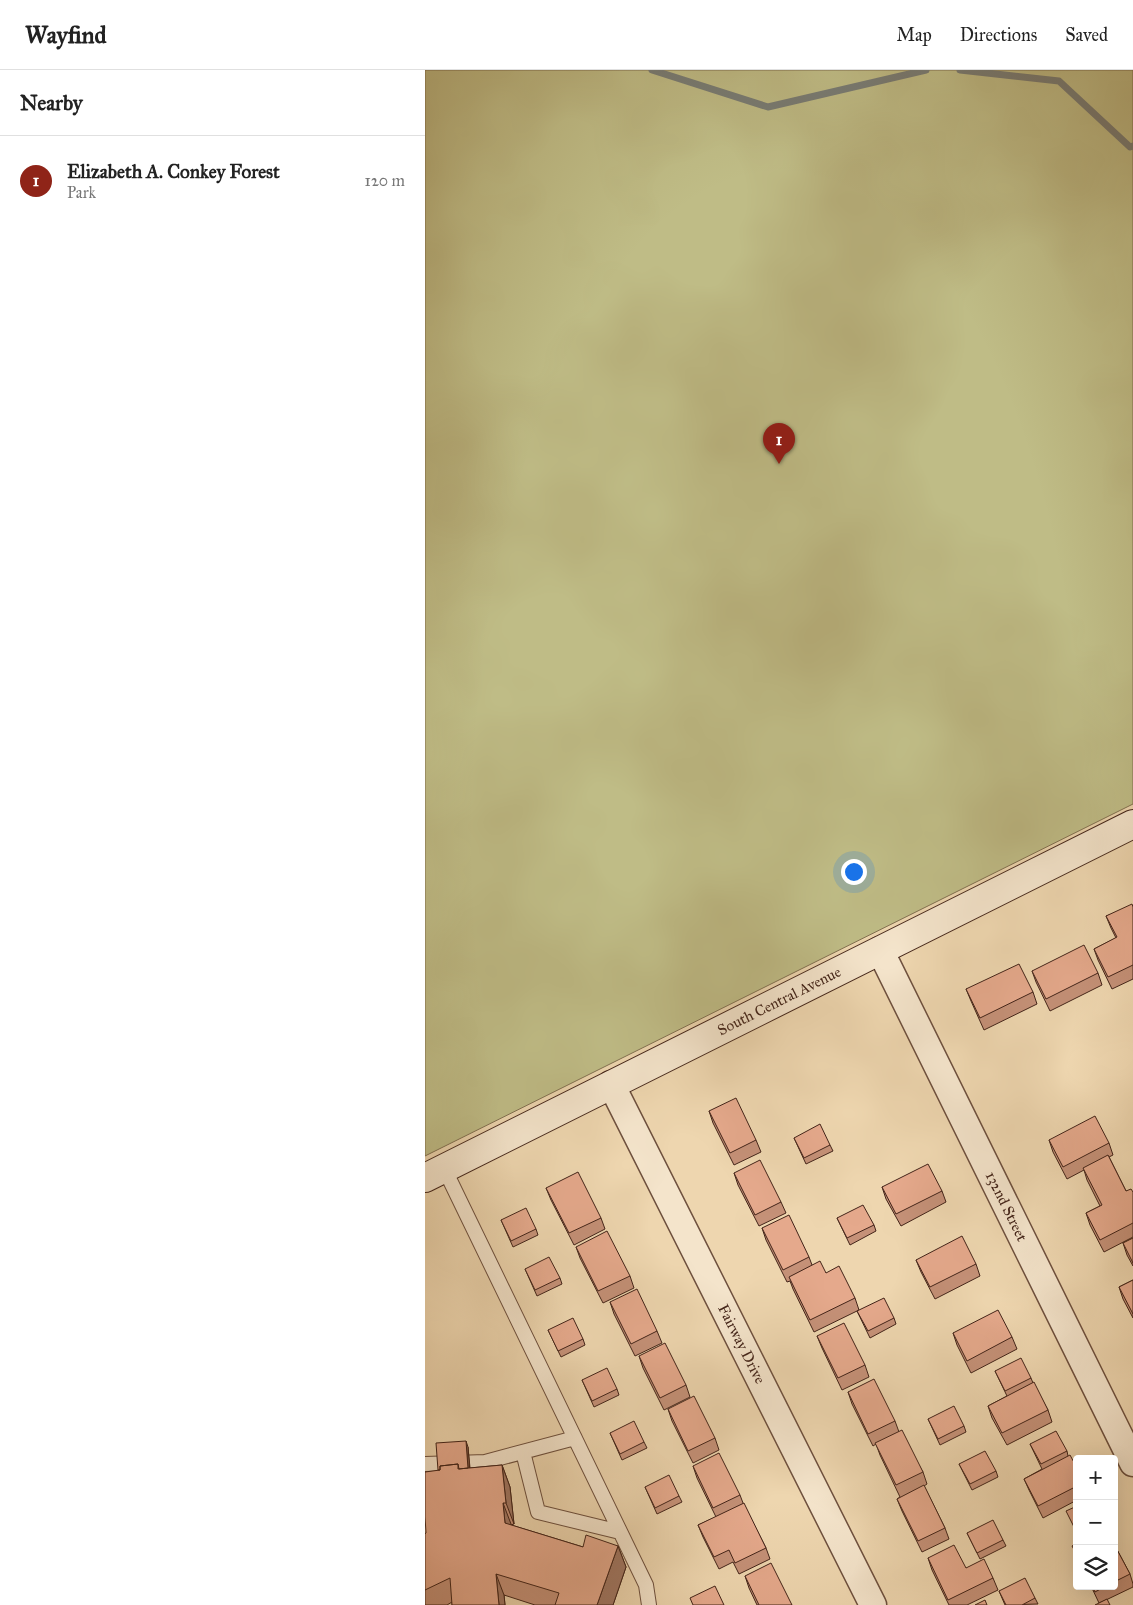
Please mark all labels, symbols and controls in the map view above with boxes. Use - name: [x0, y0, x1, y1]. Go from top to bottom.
- text: Wayfind: [25, 20, 107, 50]
- text: Map: [896, 24, 932, 46]
- text: Directions: [960, 24, 1037, 46]
- text: Saved: [1065, 24, 1108, 46]
- text: Nearby: [20, 90, 83, 116]
- text: Elizabeth A. Conkey Forest: [67, 160, 280, 183]
- text: 1: [33, 171, 39, 190]
- text: 120 m: [365, 171, 405, 190]
- text: Park: [67, 183, 96, 202]
- pin: 1: [763, 423, 795, 464]
- your location: [841, 859, 867, 885]
- street label: South Central Avenue: [715, 963, 844, 1039]
- street label: 132nd Street: [982, 1169, 1032, 1245]
- street label: Fairway Drive: [714, 1301, 769, 1387]
- map controls: [1073, 1455, 1118, 1590]
- button: +: [1073, 1455, 1118, 1500]
- button: −: [1073, 1500, 1118, 1545]
- button: layers: [1073, 1545, 1118, 1590]

